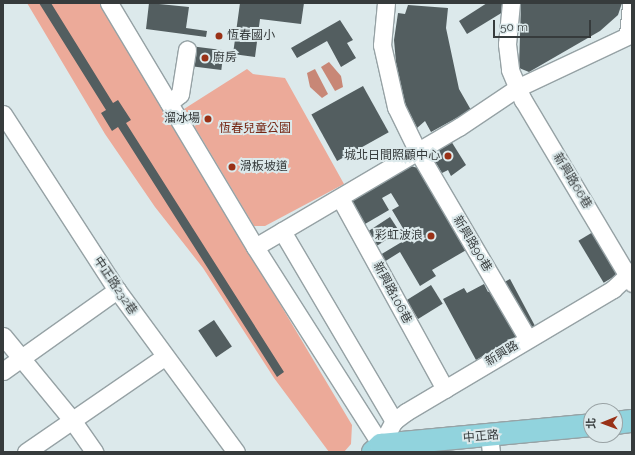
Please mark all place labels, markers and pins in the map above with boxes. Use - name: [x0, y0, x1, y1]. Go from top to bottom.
- place label: 恆春國小: [227, 29, 275, 43]
- marker: 恆春國小: [214, 31, 224, 41]
- place label: 廚房: [213, 51, 237, 65]
- marker: 廚房: [200, 53, 210, 63]
- place label: 溜冰場: [164, 112, 200, 126]
- marker: 溜冰場: [203, 114, 213, 124]
- place label: 城北日間照顧中心: [344, 149, 440, 163]
- marker: 城北日間照顧中心: [443, 151, 453, 161]
- place label: 滑板坡道: [240, 160, 288, 174]
- marker: 滑板坡道: [227, 162, 237, 172]
- place label: 彩虹波浪: [375, 229, 423, 243]
- marker: 彩虹波浪: [426, 231, 436, 241]

